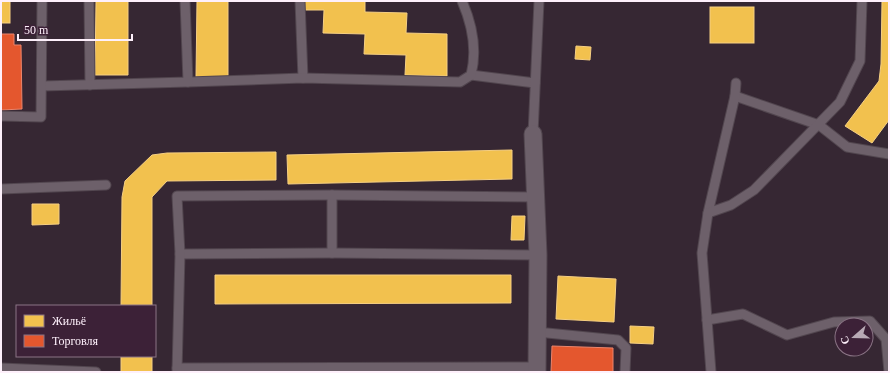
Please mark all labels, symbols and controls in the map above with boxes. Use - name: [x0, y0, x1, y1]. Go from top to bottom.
- scale bar: [18, 16, 132, 42]
- text: 50 m: [24, 23, 49, 37]
- legend: [16, 305, 156, 357]
- text: Жильё: [52, 314, 86, 328]
- north arrow: [834, 317, 874, 357]
- text: Торговля: [52, 334, 99, 348]
- text: С: [838, 335, 852, 346]

